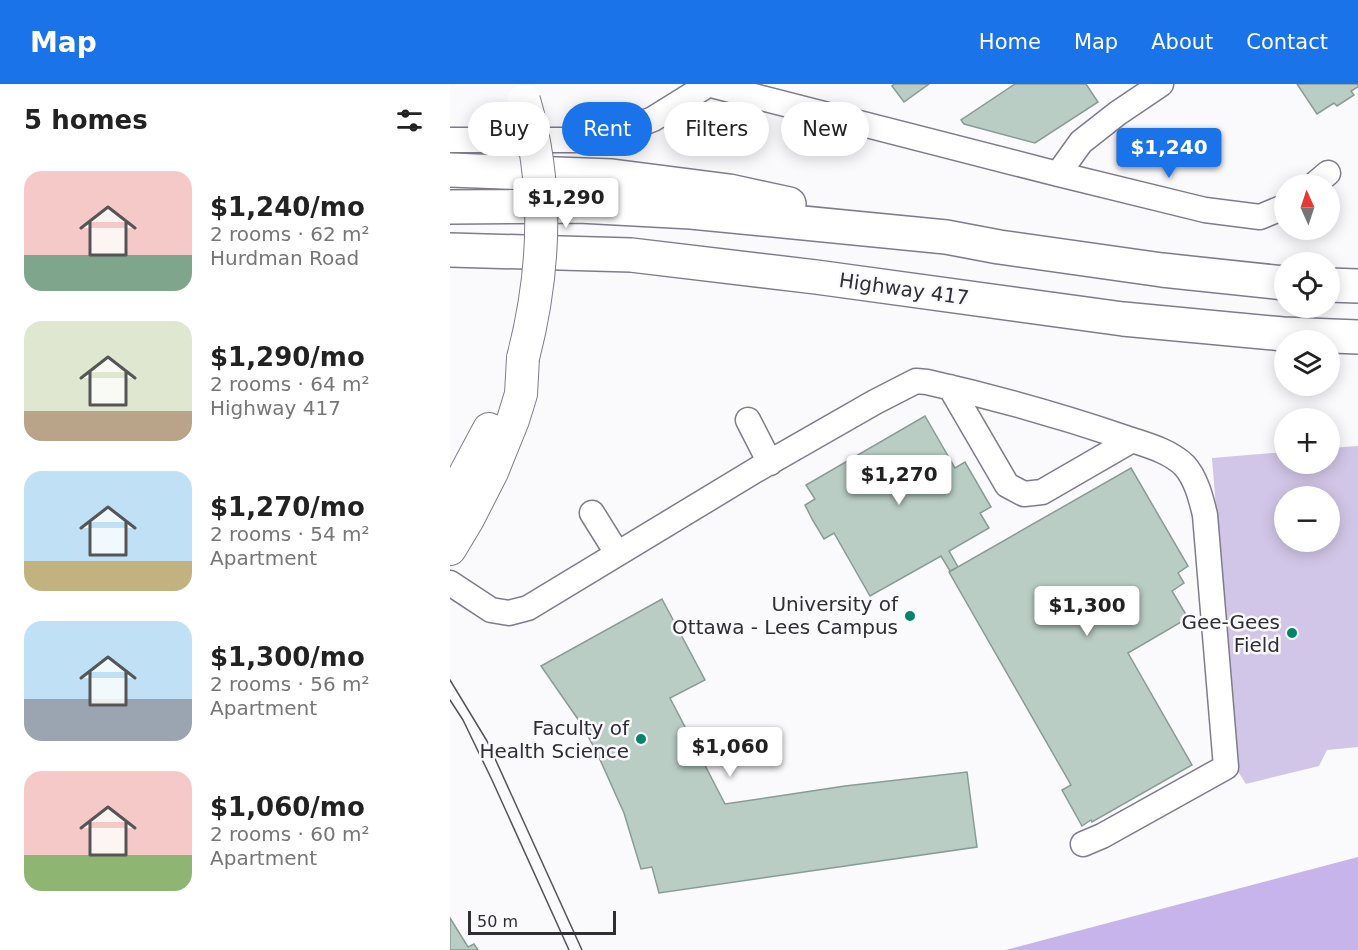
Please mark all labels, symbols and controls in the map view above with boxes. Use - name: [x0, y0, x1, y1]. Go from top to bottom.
- text: Map: [30, 26, 97, 59]
- text: Home: [979, 30, 1041, 54]
- text: Map: [1074, 30, 1118, 54]
- text: About: [1151, 30, 1213, 54]
- text: Contact: [1246, 30, 1328, 54]
- chip: Buy: [468, 102, 550, 156]
- chip: Rent: [562, 102, 652, 156]
- chip: Filters: [664, 102, 769, 156]
- chip: New: [781, 102, 869, 156]
- icon: filters: [393, 104, 426, 137]
- text: 5 homes: [24, 105, 148, 135]
- pin: $1,240: [1120, 128, 1218, 179]
- text: $1,240: [1130, 135, 1208, 159]
- north arrow: [1274, 174, 1340, 240]
- map controls: [1274, 174, 1340, 552]
- pin: $1,290: [517, 178, 615, 229]
- text: $1,290: [527, 185, 605, 209]
- text: $1,240/mo: [210, 192, 365, 222]
- icon: home: [72, 195, 144, 267]
- text: 2 rooms · 62 m²: [210, 222, 370, 246]
- text: Hurdman Road: [210, 246, 359, 270]
- button: locate: [1274, 252, 1340, 318]
- street label: Highway 417: [837, 268, 971, 310]
- button: layers: [1274, 330, 1340, 396]
- text: $1,290/mo: [210, 342, 365, 372]
- icon: home: [72, 345, 144, 417]
- text: 2 rooms · 64 m²: [210, 372, 370, 396]
- text: Highway 417: [210, 396, 341, 420]
- button: +: [1274, 408, 1340, 474]
- pin: $1,270: [850, 455, 948, 506]
- text: $1,270: [860, 462, 938, 486]
- button: −: [1274, 486, 1340, 552]
- text: $1,270/mo: [210, 492, 365, 522]
- icon: home: [72, 495, 144, 567]
- text: 2 rooms · 54 m²: [210, 522, 370, 546]
- text: Apartment: [210, 546, 317, 570]
- pin: $1,300: [1038, 586, 1136, 637]
- place label: University of Ottawa - Lees Campus: [672, 592, 899, 639]
- text: $1,300: [1048, 593, 1126, 617]
- marker: University of Ottawa - Lees Campus: [903, 609, 917, 623]
- place label: Gee-Gees Field: [1181, 610, 1280, 657]
- marker: Gee-Gees Field: [1285, 626, 1299, 640]
- text: $1,300/mo: [210, 642, 365, 672]
- icon: home: [72, 645, 144, 717]
- text: 2 rooms · 56 m²: [210, 672, 370, 696]
- text: Apartment: [210, 696, 317, 720]
- place label: Faculty of Health Science: [479, 716, 630, 763]
- pin: $1,060: [681, 727, 779, 778]
- marker: Faculty of Health Science: [634, 732, 648, 746]
- text: $1,060: [691, 734, 769, 758]
- text: $1,060/mo: [210, 792, 365, 822]
- icon: home: [72, 795, 144, 867]
- text: 2 rooms · 60 m²: [210, 822, 370, 846]
- text: Apartment: [210, 846, 317, 870]
- scale bar: [468, 908, 616, 936]
- text: 50 m: [477, 912, 518, 931]

